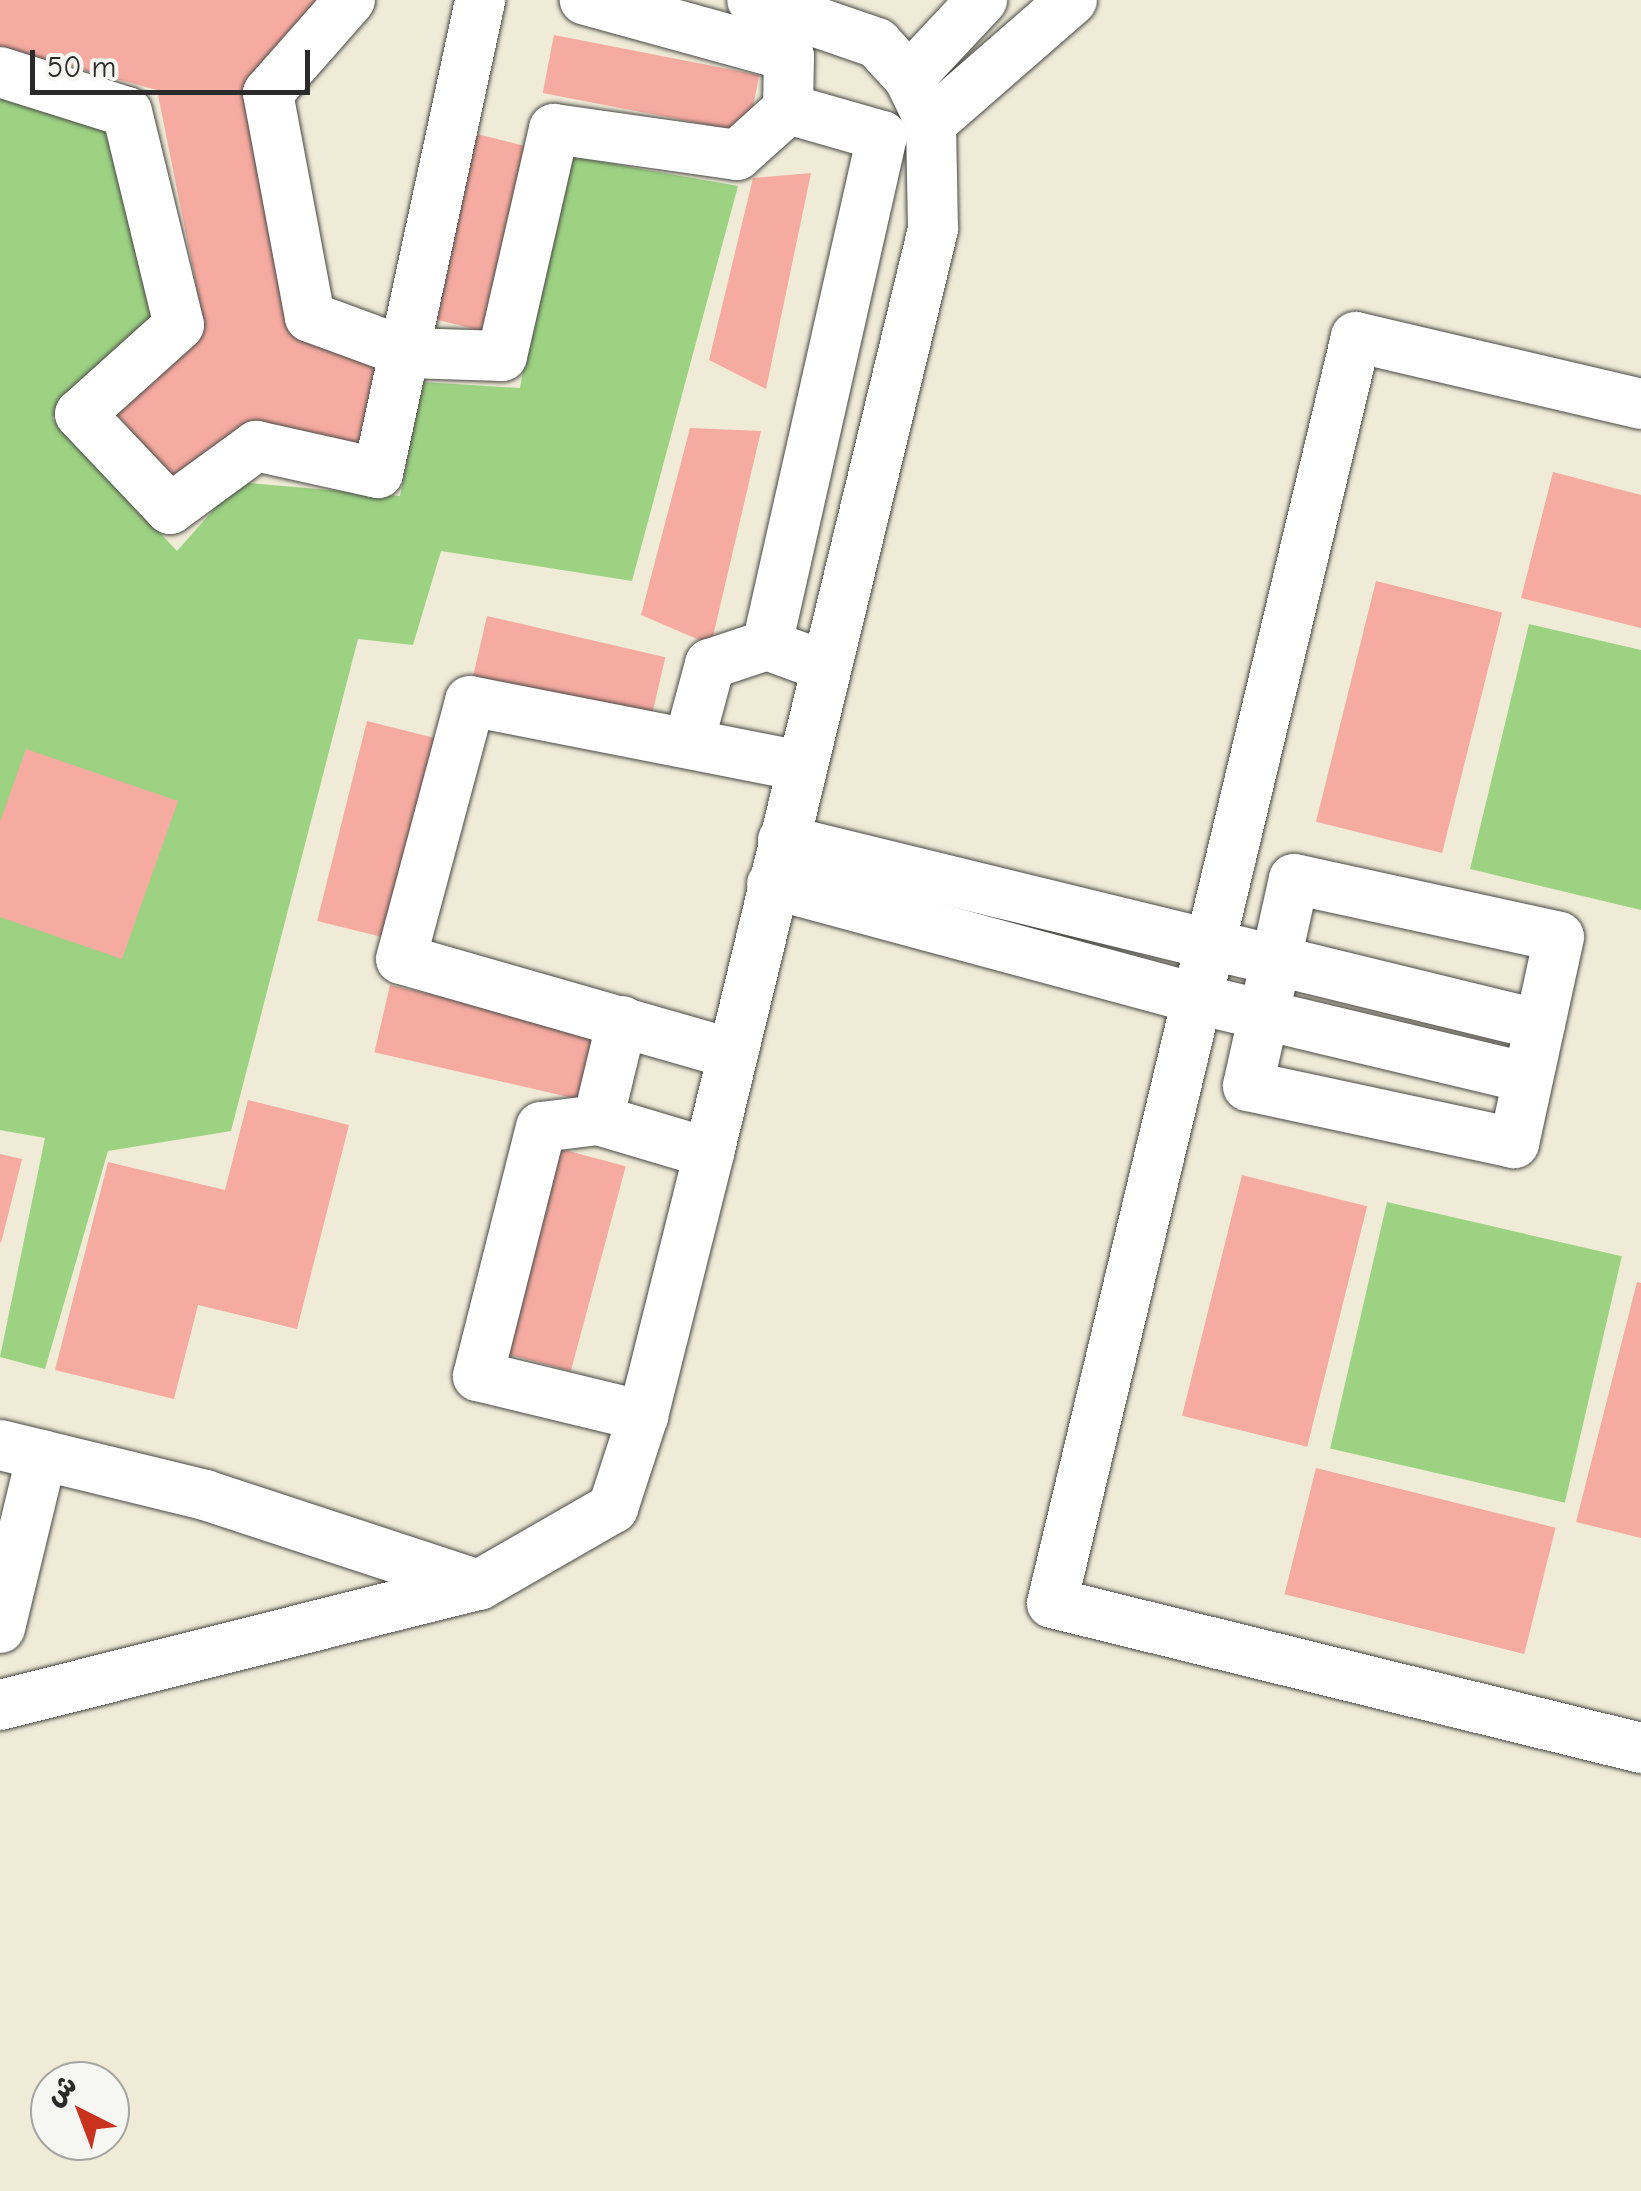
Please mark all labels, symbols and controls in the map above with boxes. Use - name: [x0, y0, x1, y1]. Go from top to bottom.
- scale bar: [35, 30, 315, 92]
- text: 50 m: [47, 50, 116, 85]
- north arrow: [30, 2061, 130, 2161]
- text: ش: [39, 2068, 83, 2112]

